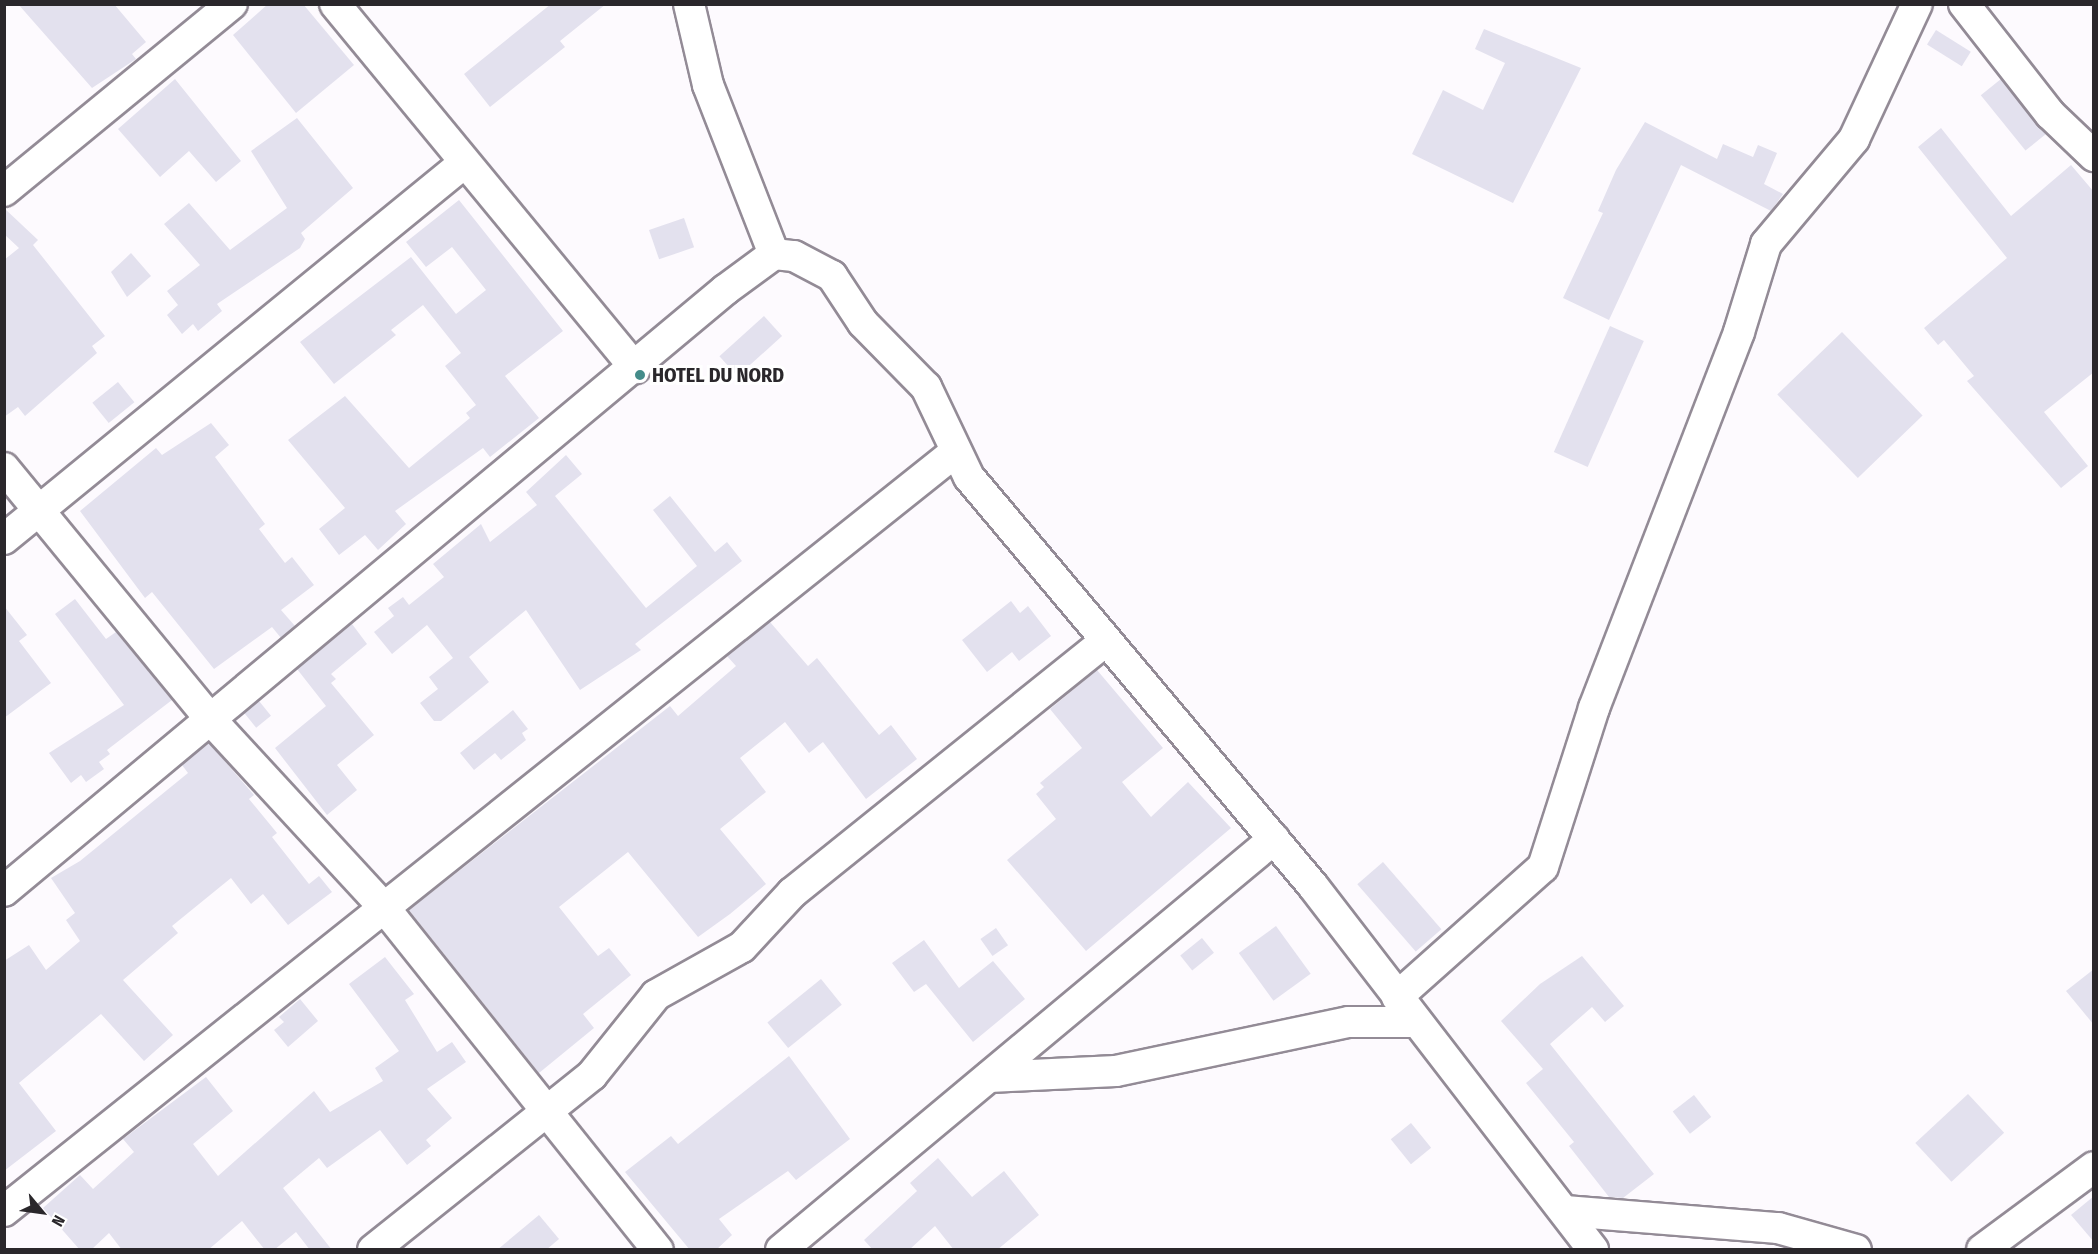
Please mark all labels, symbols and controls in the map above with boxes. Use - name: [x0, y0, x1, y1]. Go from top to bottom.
- place label: HOTEL DU NORD: [652, 363, 784, 387]
- marker: HOTEL DU NORD: [633, 368, 647, 382]
- north arrow: [12, 1182, 72, 1242]
- text: N: [48, 1212, 69, 1230]

